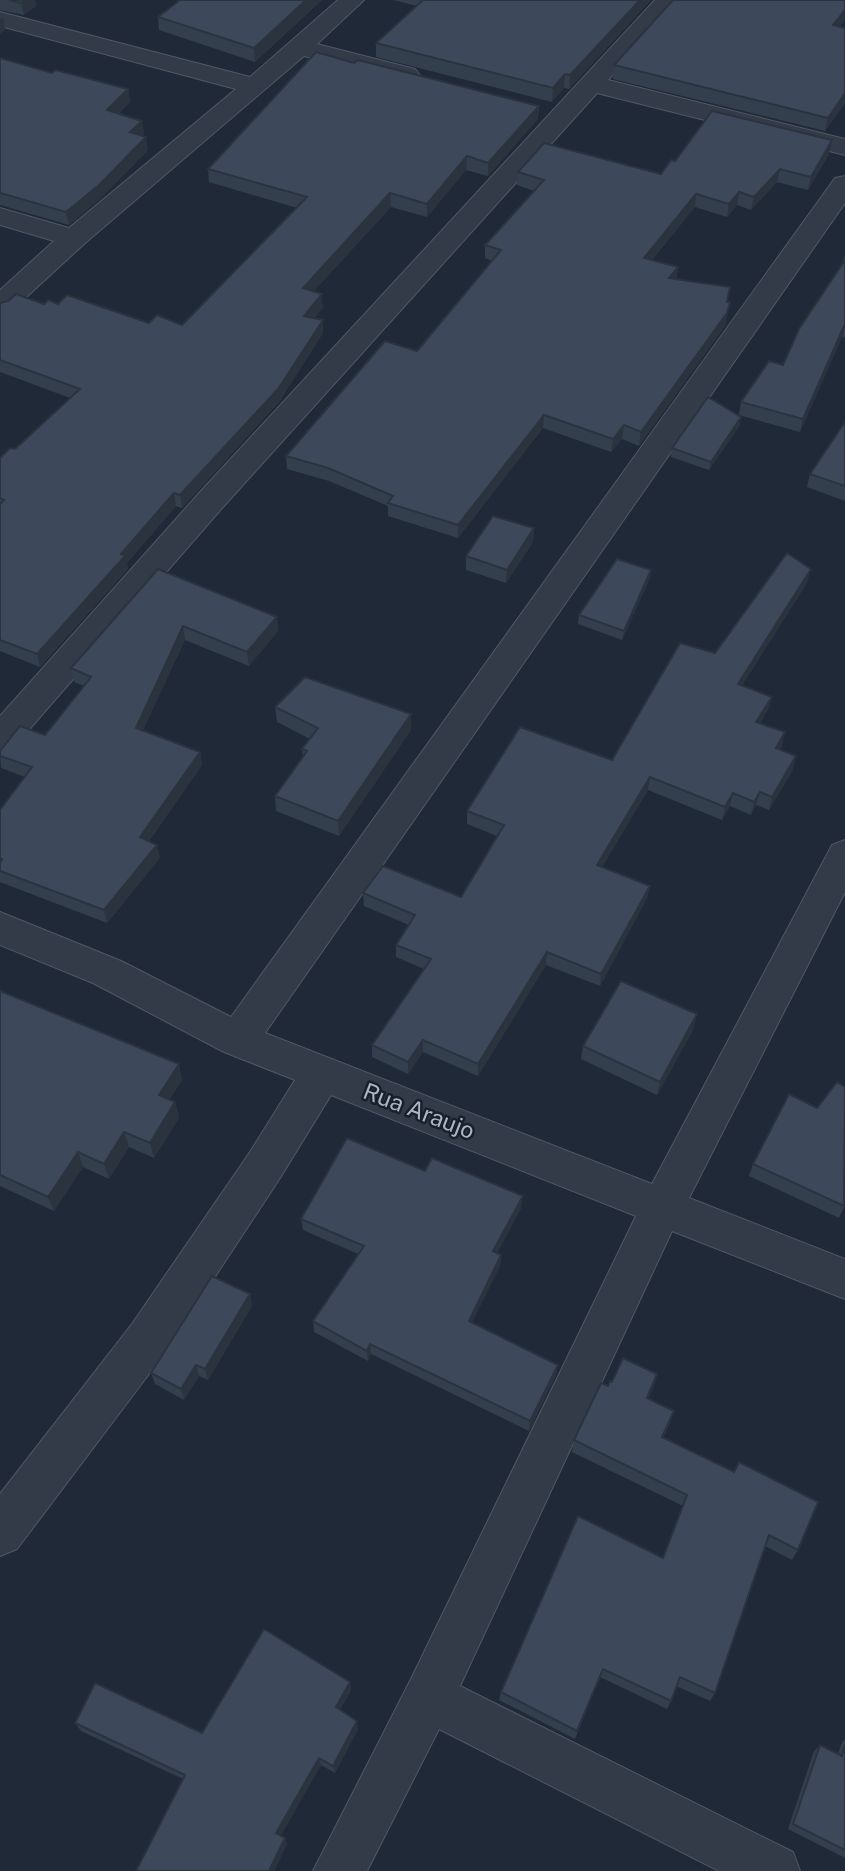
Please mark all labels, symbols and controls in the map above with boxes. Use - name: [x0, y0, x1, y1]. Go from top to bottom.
- street label: Rua Araujo: [360, 1077, 479, 1144]

